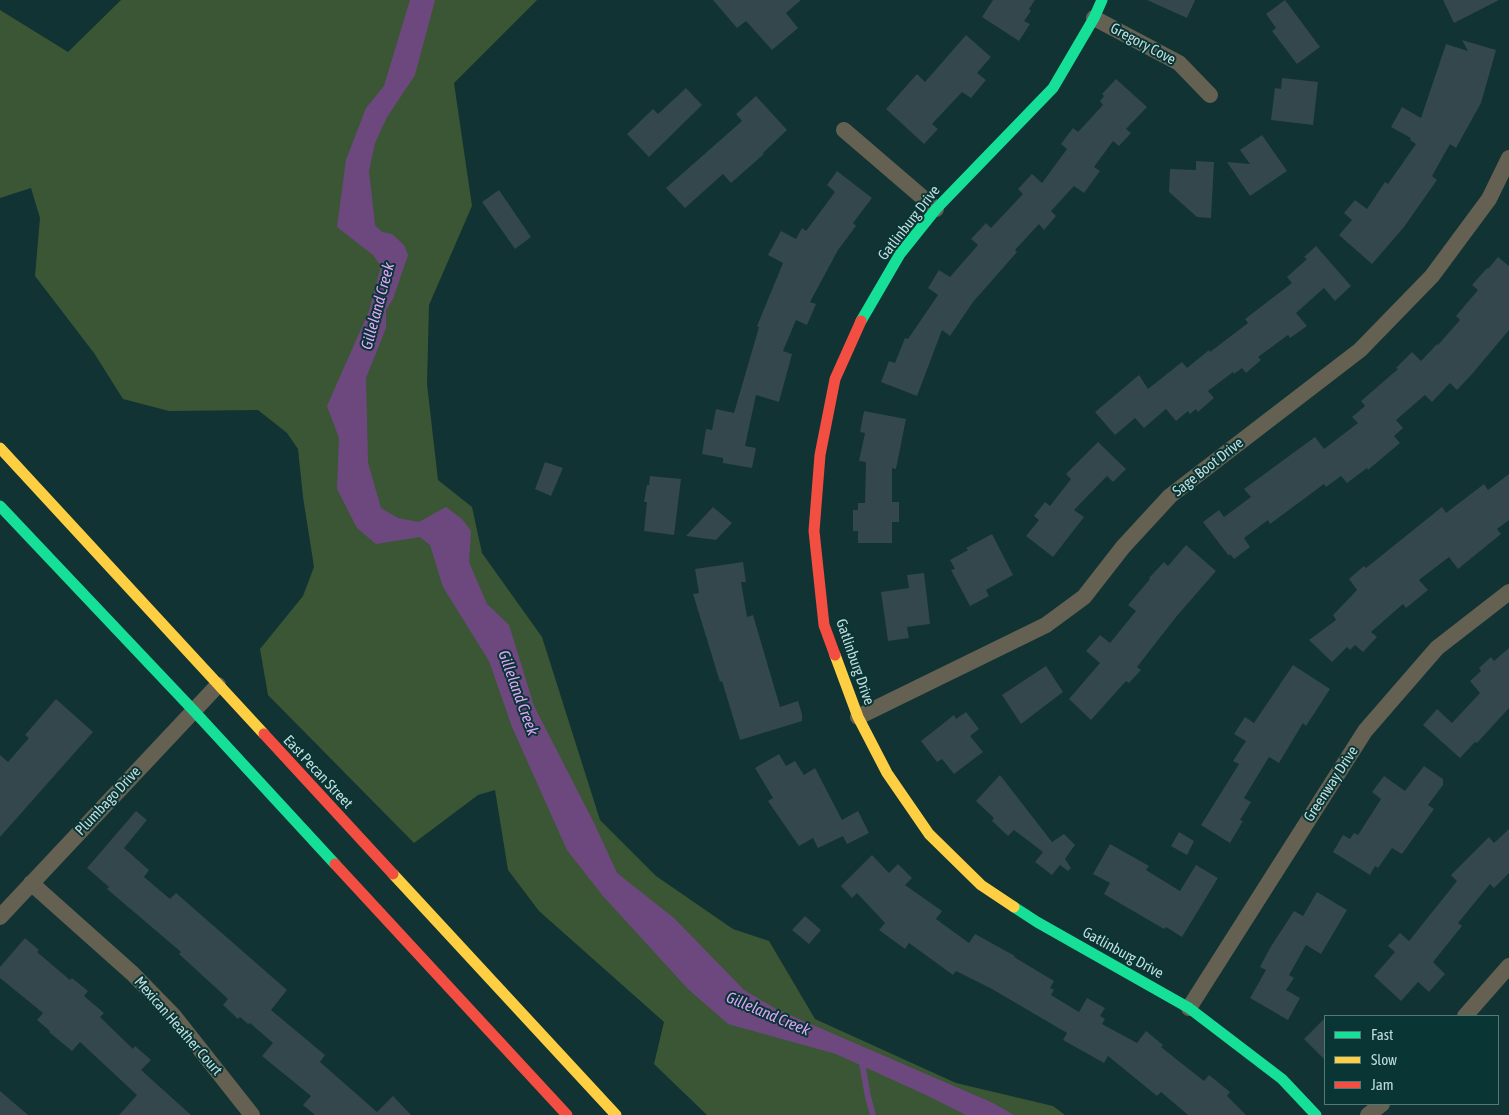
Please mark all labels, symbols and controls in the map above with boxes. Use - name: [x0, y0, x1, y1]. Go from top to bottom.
- street label: Gregory Cove: [1107, 19, 1179, 69]
- street label: Gatlinburg Drive: [874, 182, 944, 264]
- water label: Gilleland Creek: [357, 260, 399, 352]
- street label: Sage Boot Drive: [1169, 434, 1247, 500]
- street label: Gatlinburg Drive: [832, 617, 878, 707]
- water label: Gilleland Creek: [494, 648, 542, 738]
- street label: East Pecan Street: [279, 732, 357, 812]
- street label: Greenway Drive: [1300, 743, 1362, 825]
- street label: Plumbago Drive: [71, 763, 145, 839]
- street label: Gatlinburg Drive: [1079, 923, 1167, 983]
- street label: Mexican Heather Court: [130, 973, 226, 1079]
- water label: Gilleland Creek: [723, 988, 813, 1040]
- legend: [1324, 1015, 1499, 1105]
- text: Fast: [1371, 1026, 1393, 1043]
- text: Slow: [1371, 1051, 1397, 1068]
- text: Jam: [1371, 1076, 1394, 1093]

